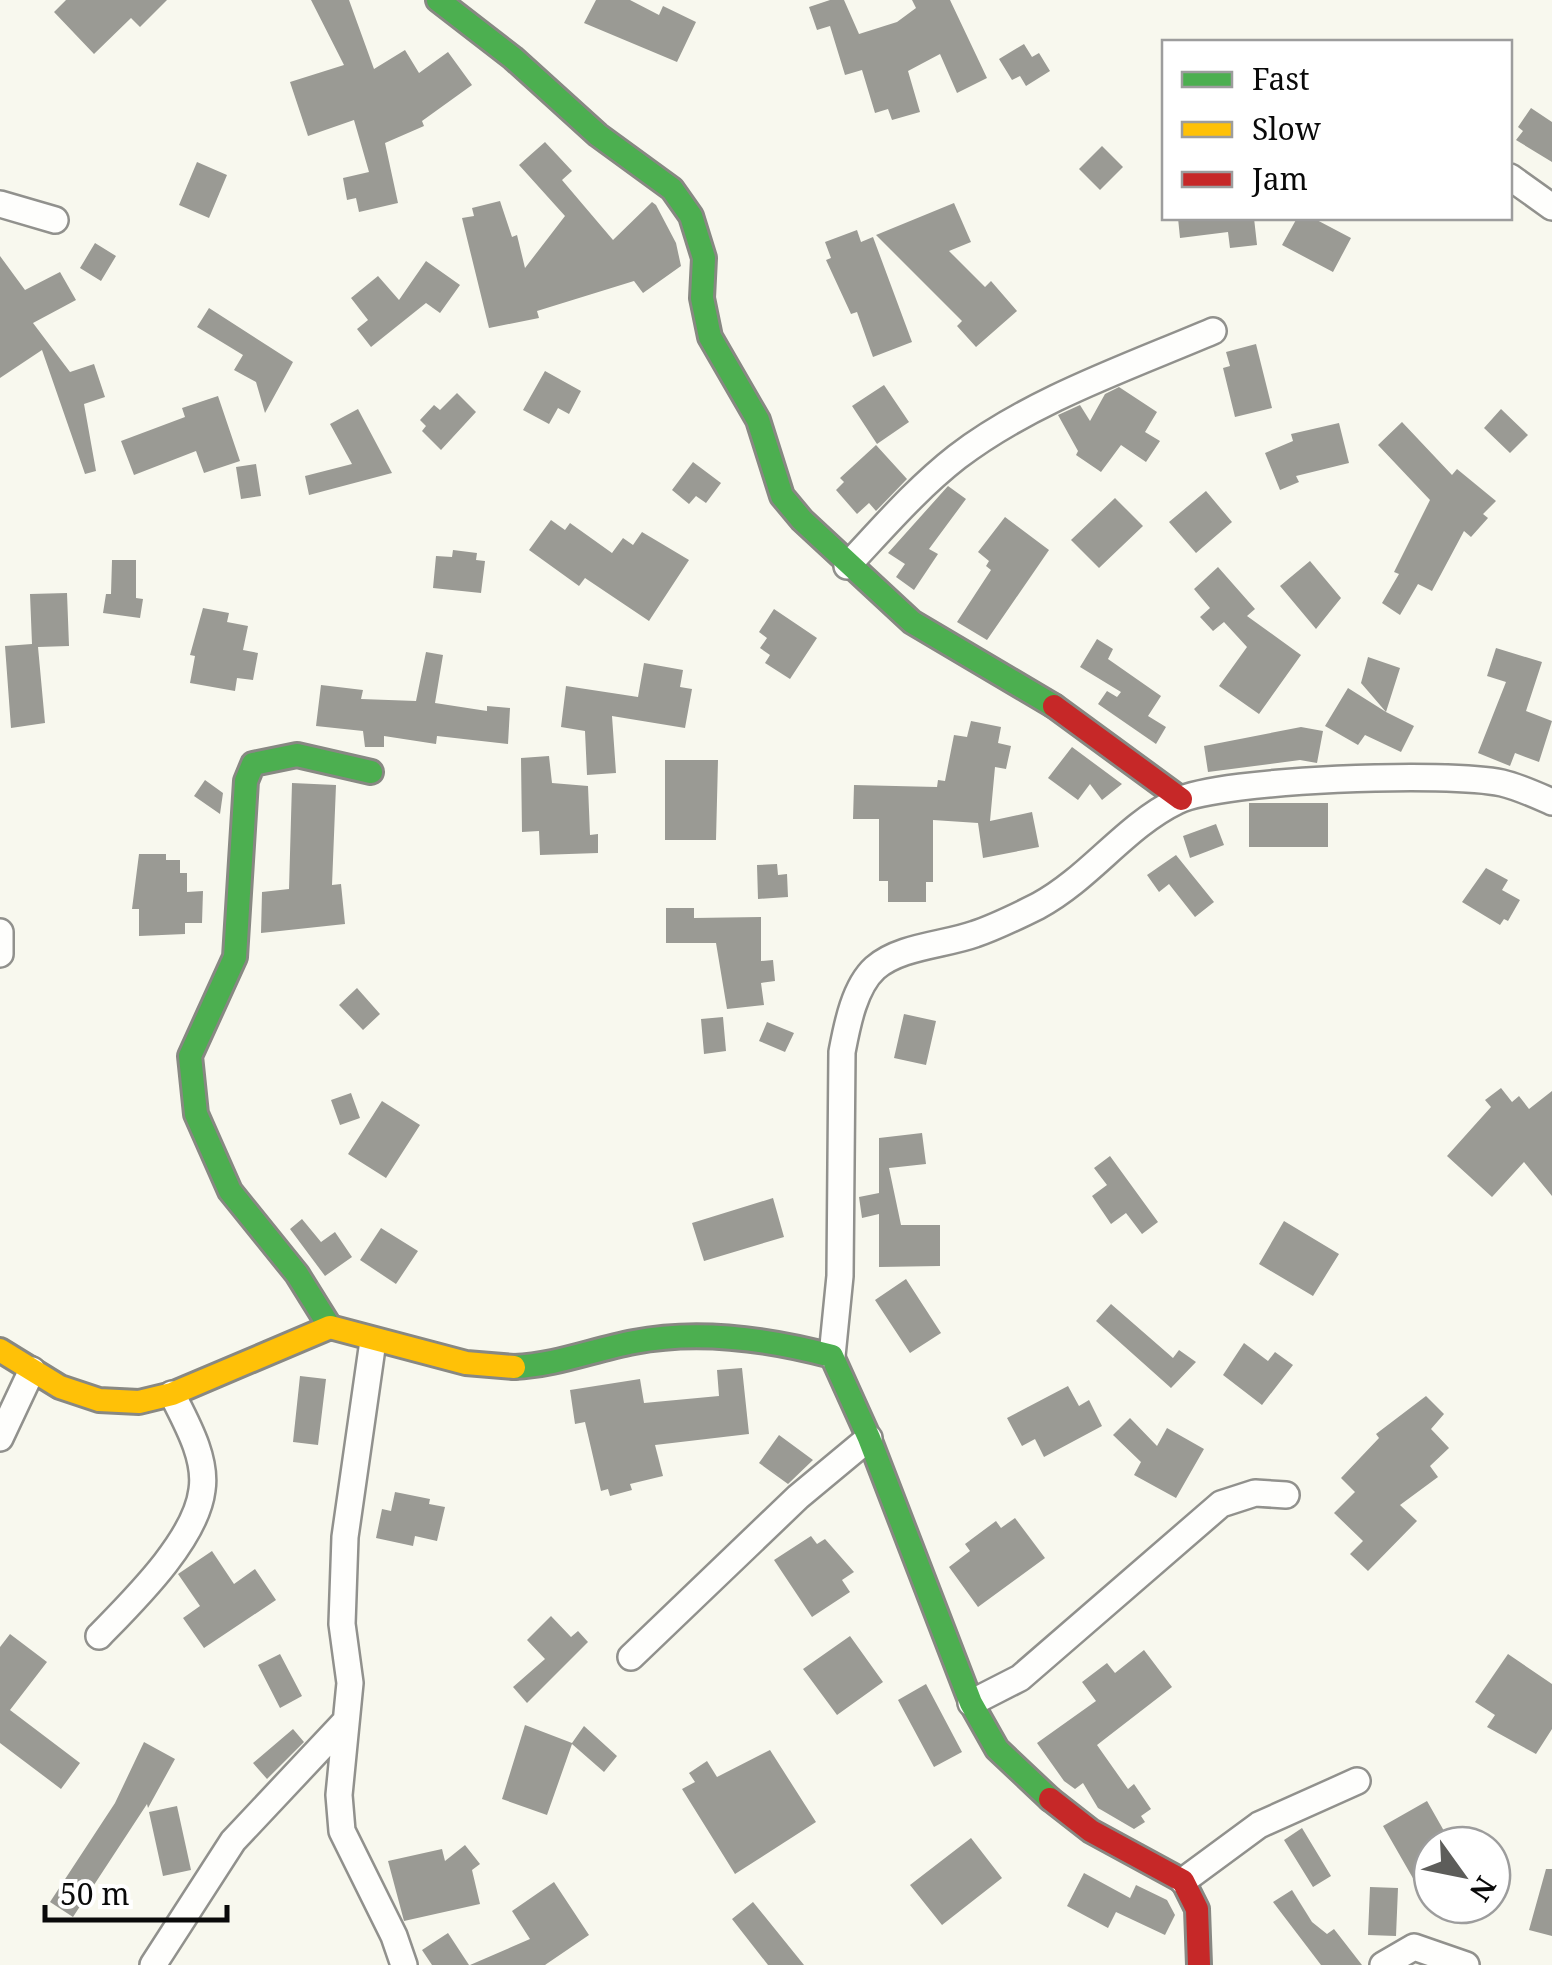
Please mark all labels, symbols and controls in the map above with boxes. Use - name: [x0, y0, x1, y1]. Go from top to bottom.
- legend: [1162, 40, 1512, 220]
- text: Fast: [1252, 58, 1309, 99]
- text: Slow: [1252, 108, 1321, 149]
- text: Jam: [1251, 158, 1308, 199]
- north arrow: [1412, 1825, 1512, 1925]
- scale bar: [45, 1860, 228, 1922]
- text: N: [1462, 1870, 1506, 1909]
- text: 50 m: [60, 1873, 130, 1914]

